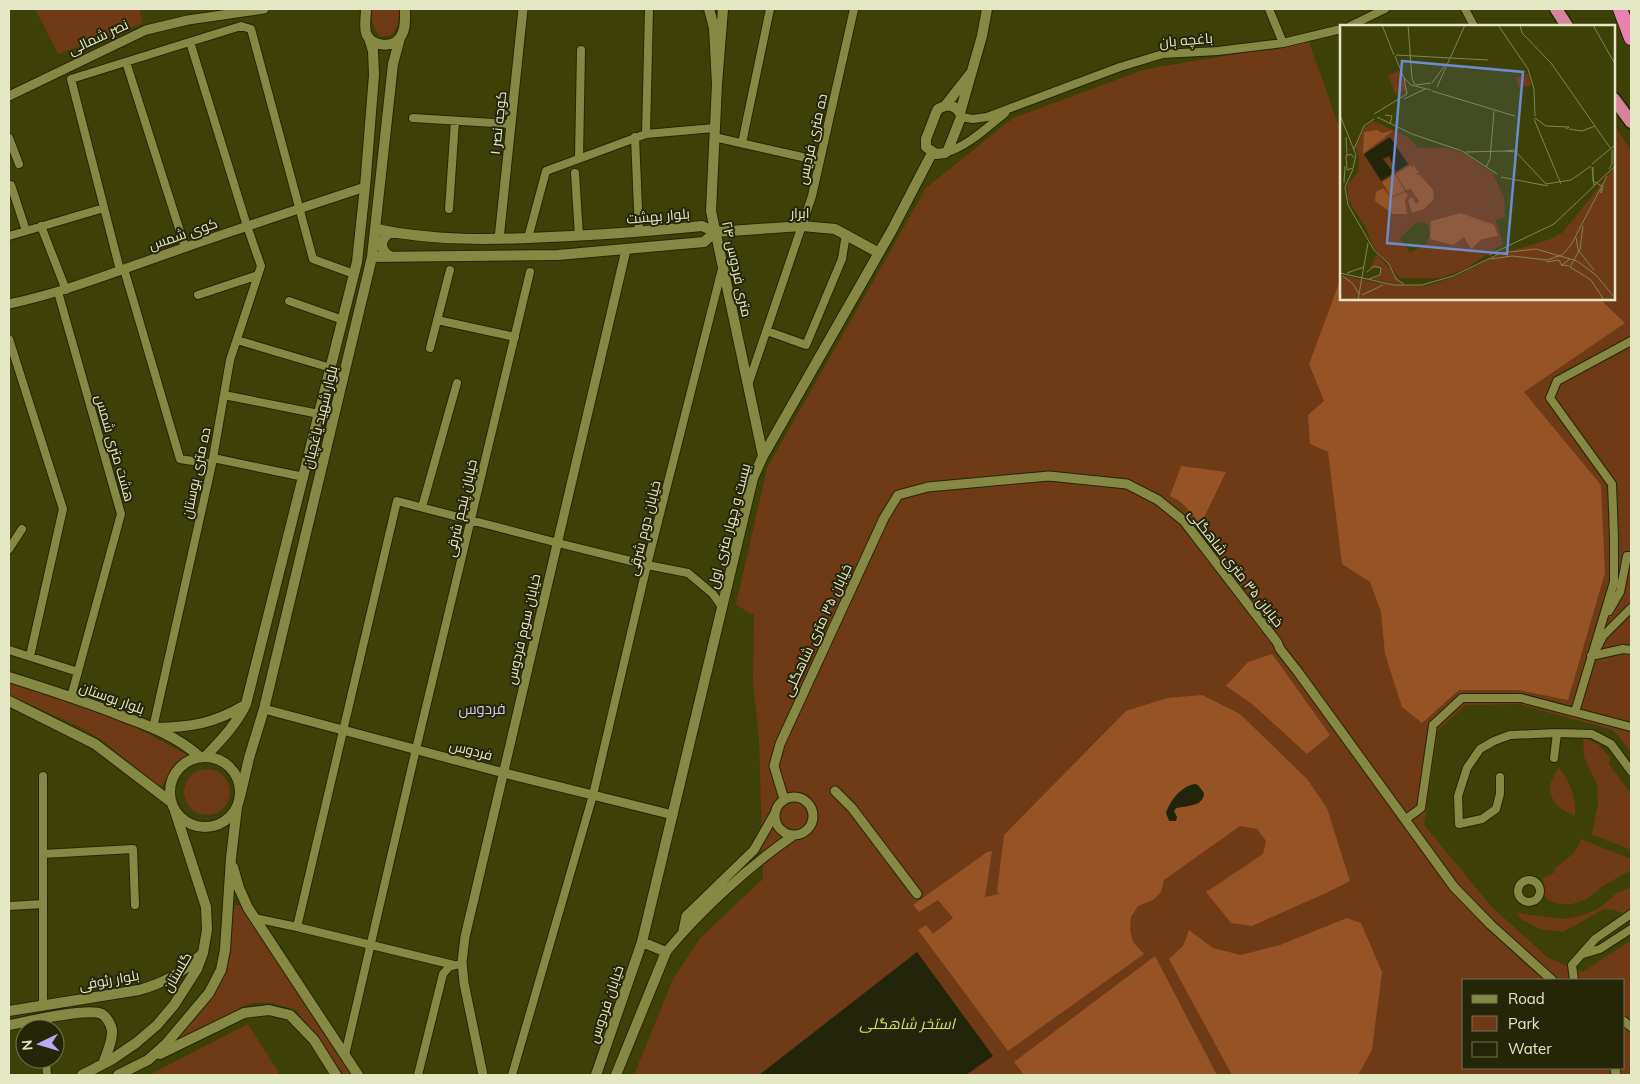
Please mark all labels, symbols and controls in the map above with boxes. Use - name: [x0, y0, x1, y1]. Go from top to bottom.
- street label: نصر شمالی: [65, 15, 131, 59]
- inset map: [1340, 25, 1615, 300]
- street label: باغچه بان: [1159, 29, 1214, 52]
- street label: کوچه نصر ۱: [486, 90, 511, 156]
- street label: ده متری فردیس: [793, 92, 831, 186]
- street label: بلوار بهشت: [625, 204, 691, 228]
- street label: ابرار: [789, 204, 810, 222]
- street label: کوی شمس: [146, 214, 220, 254]
- street label: ۲۴ متری فردوس: [718, 219, 756, 319]
- street label: بلوار شهید یاغچیان: [299, 364, 342, 471]
- street label: هشت متری شمس: [91, 393, 139, 503]
- street label: ده متری بوستان: [178, 426, 214, 520]
- street label: خیابان پنجم شرقی: [441, 457, 482, 559]
- street label: بیست و چهار متری اول: [704, 461, 755, 591]
- street label: خیابان دوم شرقی: [623, 479, 665, 578]
- street label: خیابان ۳۵ متری شاهگلی: [1184, 505, 1288, 631]
- street label: خیابان ۳۵ متری شاهگلی: [778, 561, 856, 699]
- street label: خیابان سوم فردوس: [502, 572, 545, 686]
- street label: بلوار بوستان: [77, 678, 147, 718]
- district label: فردوس: [458, 699, 506, 719]
- street label: فردوس: [447, 736, 495, 764]
- street label: گلستان: [158, 949, 196, 995]
- street label: خیابان فردوس: [584, 963, 628, 1045]
- street label: بلوار رئوفی: [77, 966, 141, 994]
- legend: [1462, 979, 1625, 1069]
- text: Road: [1508, 989, 1545, 1008]
- water label: استخر شاهگلی: [859, 1014, 957, 1033]
- text: Park: [1508, 1014, 1540, 1033]
- north arrow: [15, 1019, 65, 1069]
- text: N: [18, 1039, 36, 1051]
- text: Water: [1508, 1039, 1552, 1058]

